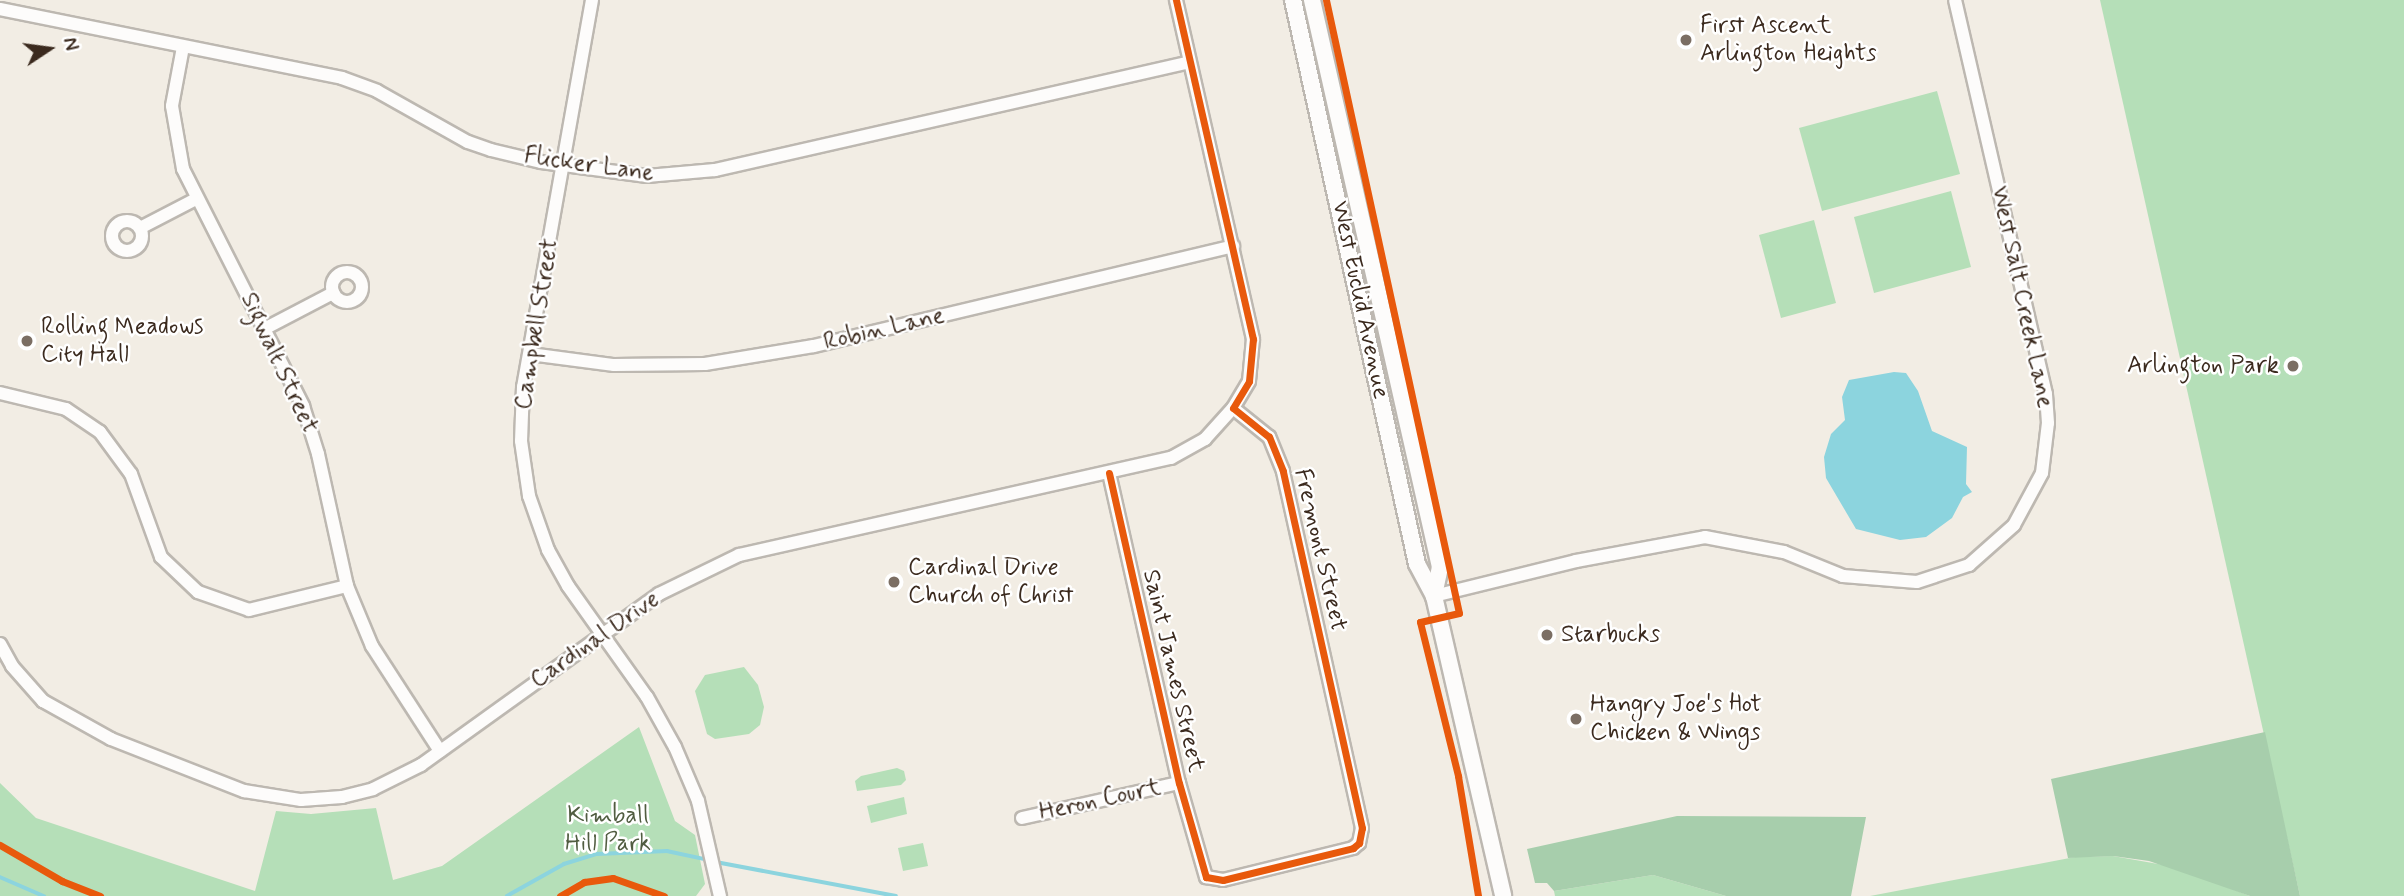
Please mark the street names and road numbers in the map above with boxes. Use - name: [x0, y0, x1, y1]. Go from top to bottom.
- street label: Flicker Lane: [522, 142, 656, 188]
- street label: West Salt Creek Lane: [1985, 185, 2059, 409]
- street label: West Euclid Avenue: [1326, 202, 1394, 398]
- street label: Campbell Street: [509, 237, 565, 411]
- street label: Sigwalt Street: [234, 289, 324, 437]
- street label: Robin Lane: [822, 301, 946, 357]
- street label: Fremont Street: [1287, 466, 1353, 634]
- street label: Saint James Street: [1136, 567, 1210, 775]
- street label: Cardinal Drive: [526, 586, 664, 694]
- street label: Heron Court: [1037, 773, 1163, 827]

